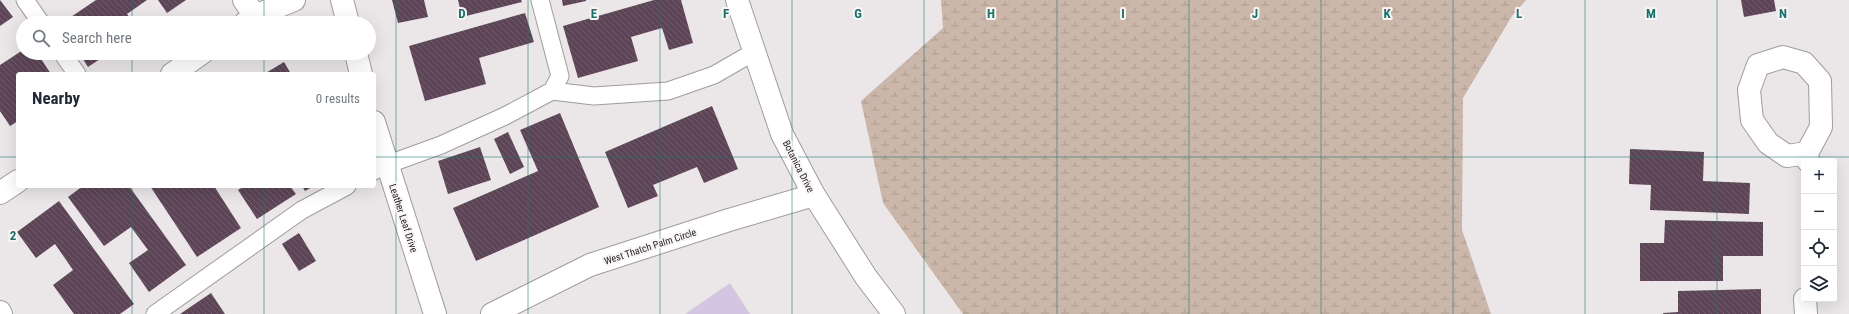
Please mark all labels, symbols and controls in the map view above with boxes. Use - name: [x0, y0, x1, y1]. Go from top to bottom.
- text: D: [458, 6, 466, 21]
- text: E: [591, 6, 598, 21]
- text: F: [723, 6, 729, 21]
- text: G: [854, 6, 862, 21]
- text: H: [987, 6, 995, 21]
- text: I: [1121, 6, 1125, 21]
- text: J: [1252, 6, 1258, 21]
- text: K: [1383, 6, 1391, 21]
- text: L: [1516, 6, 1522, 21]
- text: M: [1646, 6, 1656, 21]
- text: N: [1779, 6, 1787, 21]
- search box: [16, 16, 376, 60]
- icon: search: [30, 27, 52, 49]
- text: Search here: [62, 29, 132, 47]
- text: Nearby: [32, 88, 80, 108]
- text: 0 results: [316, 91, 360, 106]
- street label: Botanica Drive: [781, 138, 817, 194]
- map controls: [1801, 158, 1837, 302]
- button: +: [1801, 158, 1837, 194]
- street label: Leather Leaf Drive: [387, 182, 420, 254]
- button: −: [1801, 194, 1837, 230]
- street label: West Thatch Palm Circle: [603, 226, 698, 267]
- text: 2: [10, 228, 17, 243]
- button: locate: [1801, 230, 1837, 266]
- button: layers: [1801, 266, 1837, 302]

